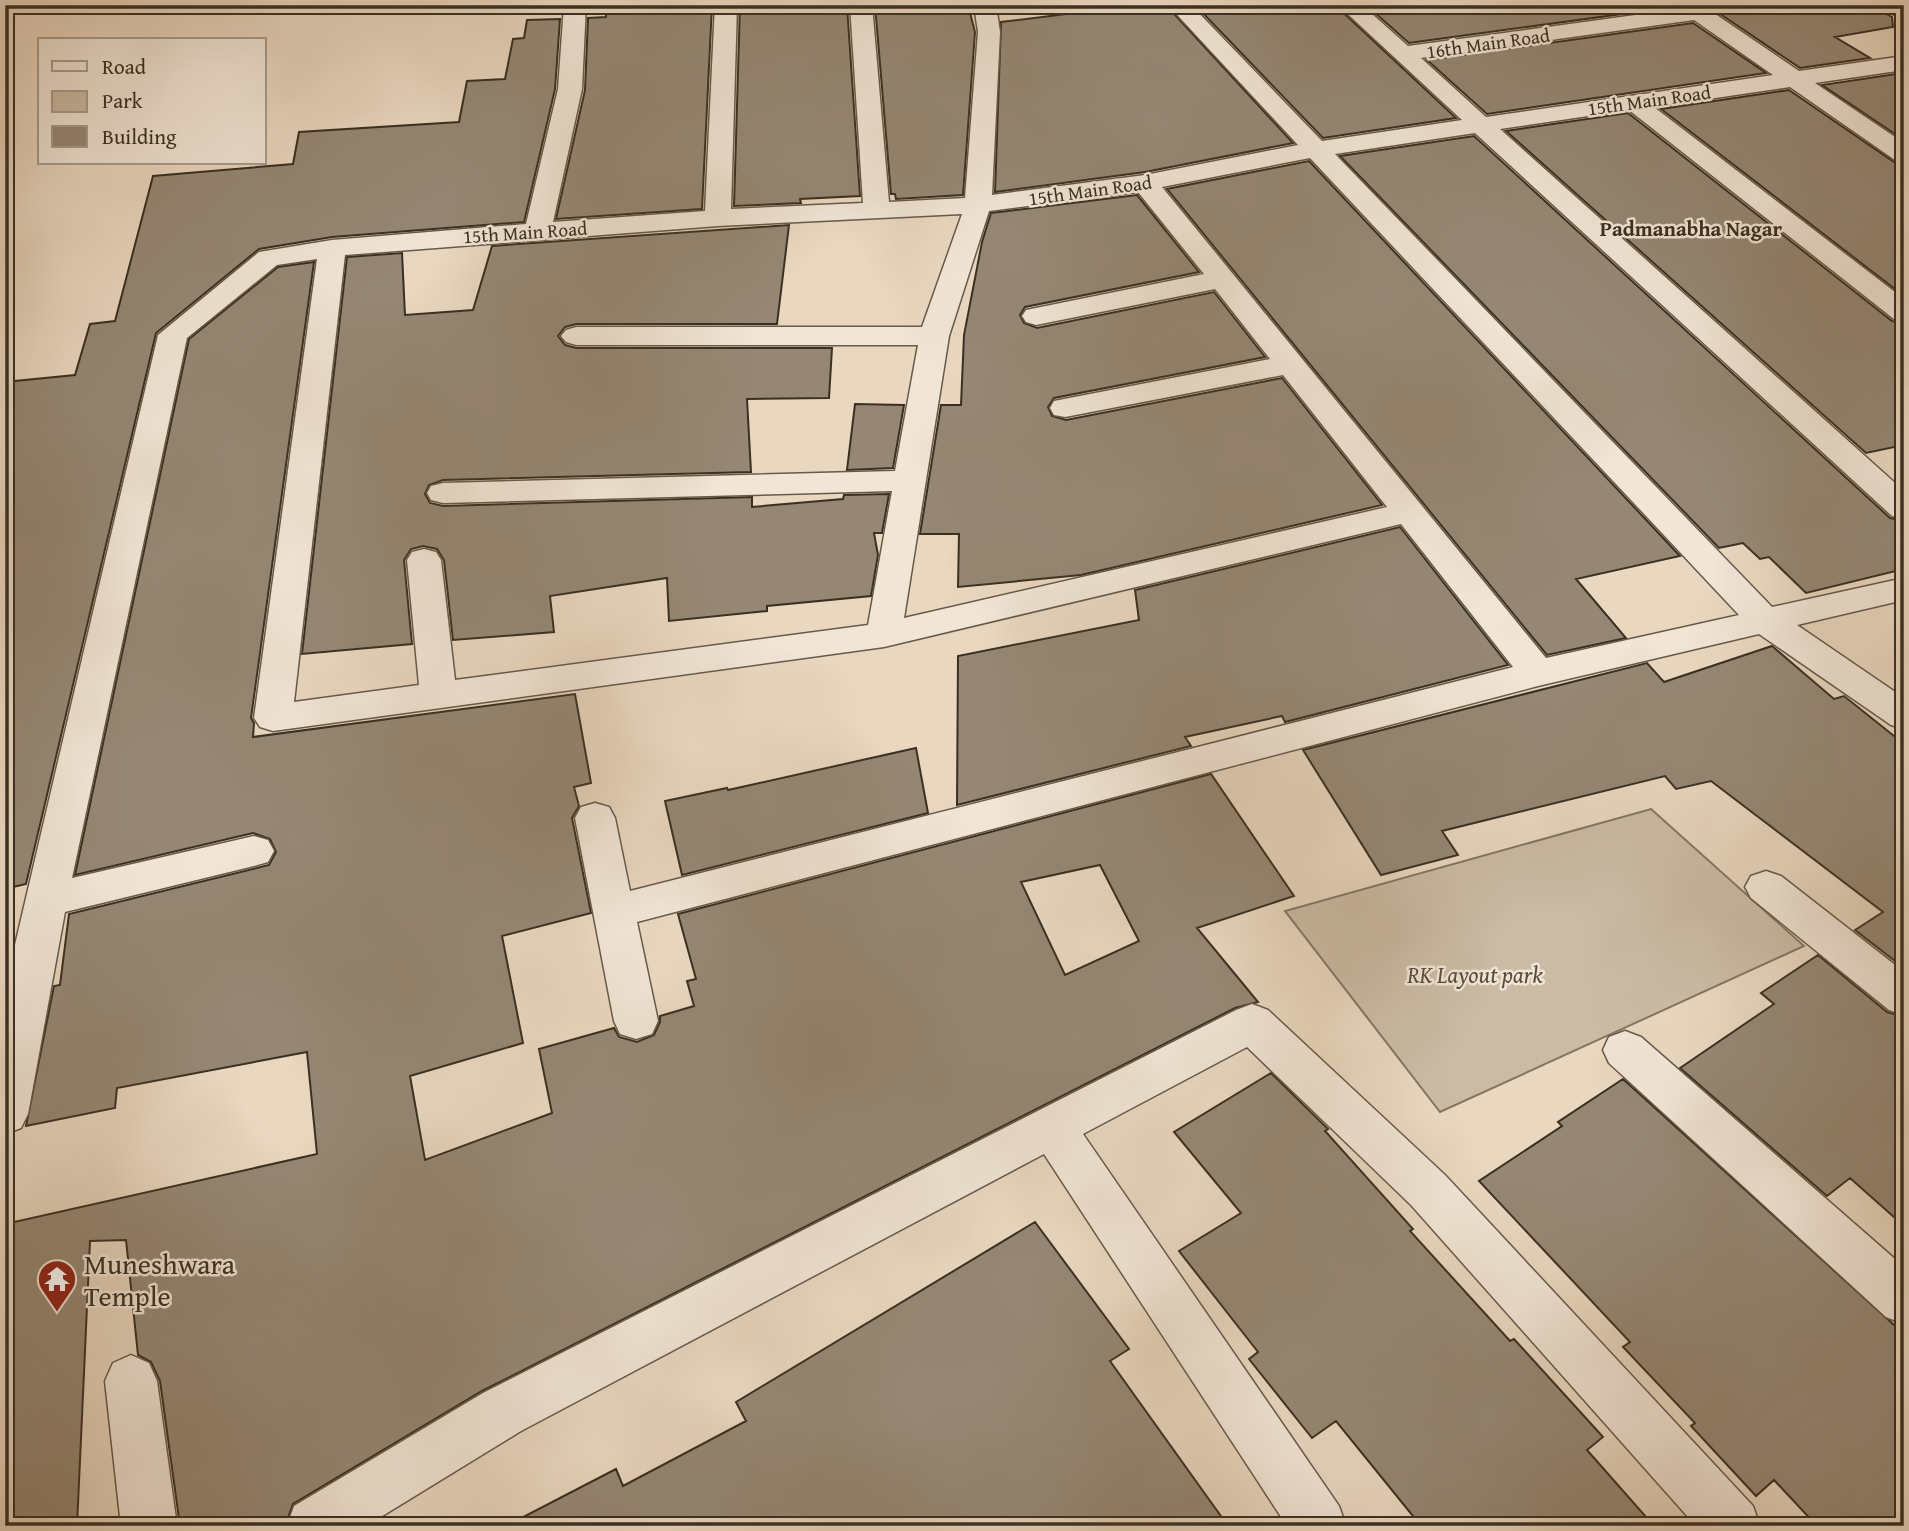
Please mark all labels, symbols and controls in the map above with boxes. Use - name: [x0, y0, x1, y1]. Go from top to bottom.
- street label: 16th Main Road: [1424, 20, 1552, 66]
- legend: [38, 38, 266, 164]
- text: Road: [102, 51, 147, 82]
- street label: 15th Main Road: [1585, 77, 1713, 123]
- text: Park: [102, 85, 143, 116]
- text: Building: [102, 121, 177, 152]
- street label: 15th Main Road: [1026, 167, 1154, 213]
- district label: Padmanabha Nagar: [1600, 213, 1783, 244]
- street label: 15th Main Road: [462, 214, 589, 250]
- park label: RK Layout park: [1406, 958, 1543, 991]
- place label: Muneshwara Temple: [84, 1243, 236, 1316]
- temple icon: Muneshwara Temple: [36, 1258, 78, 1313]

